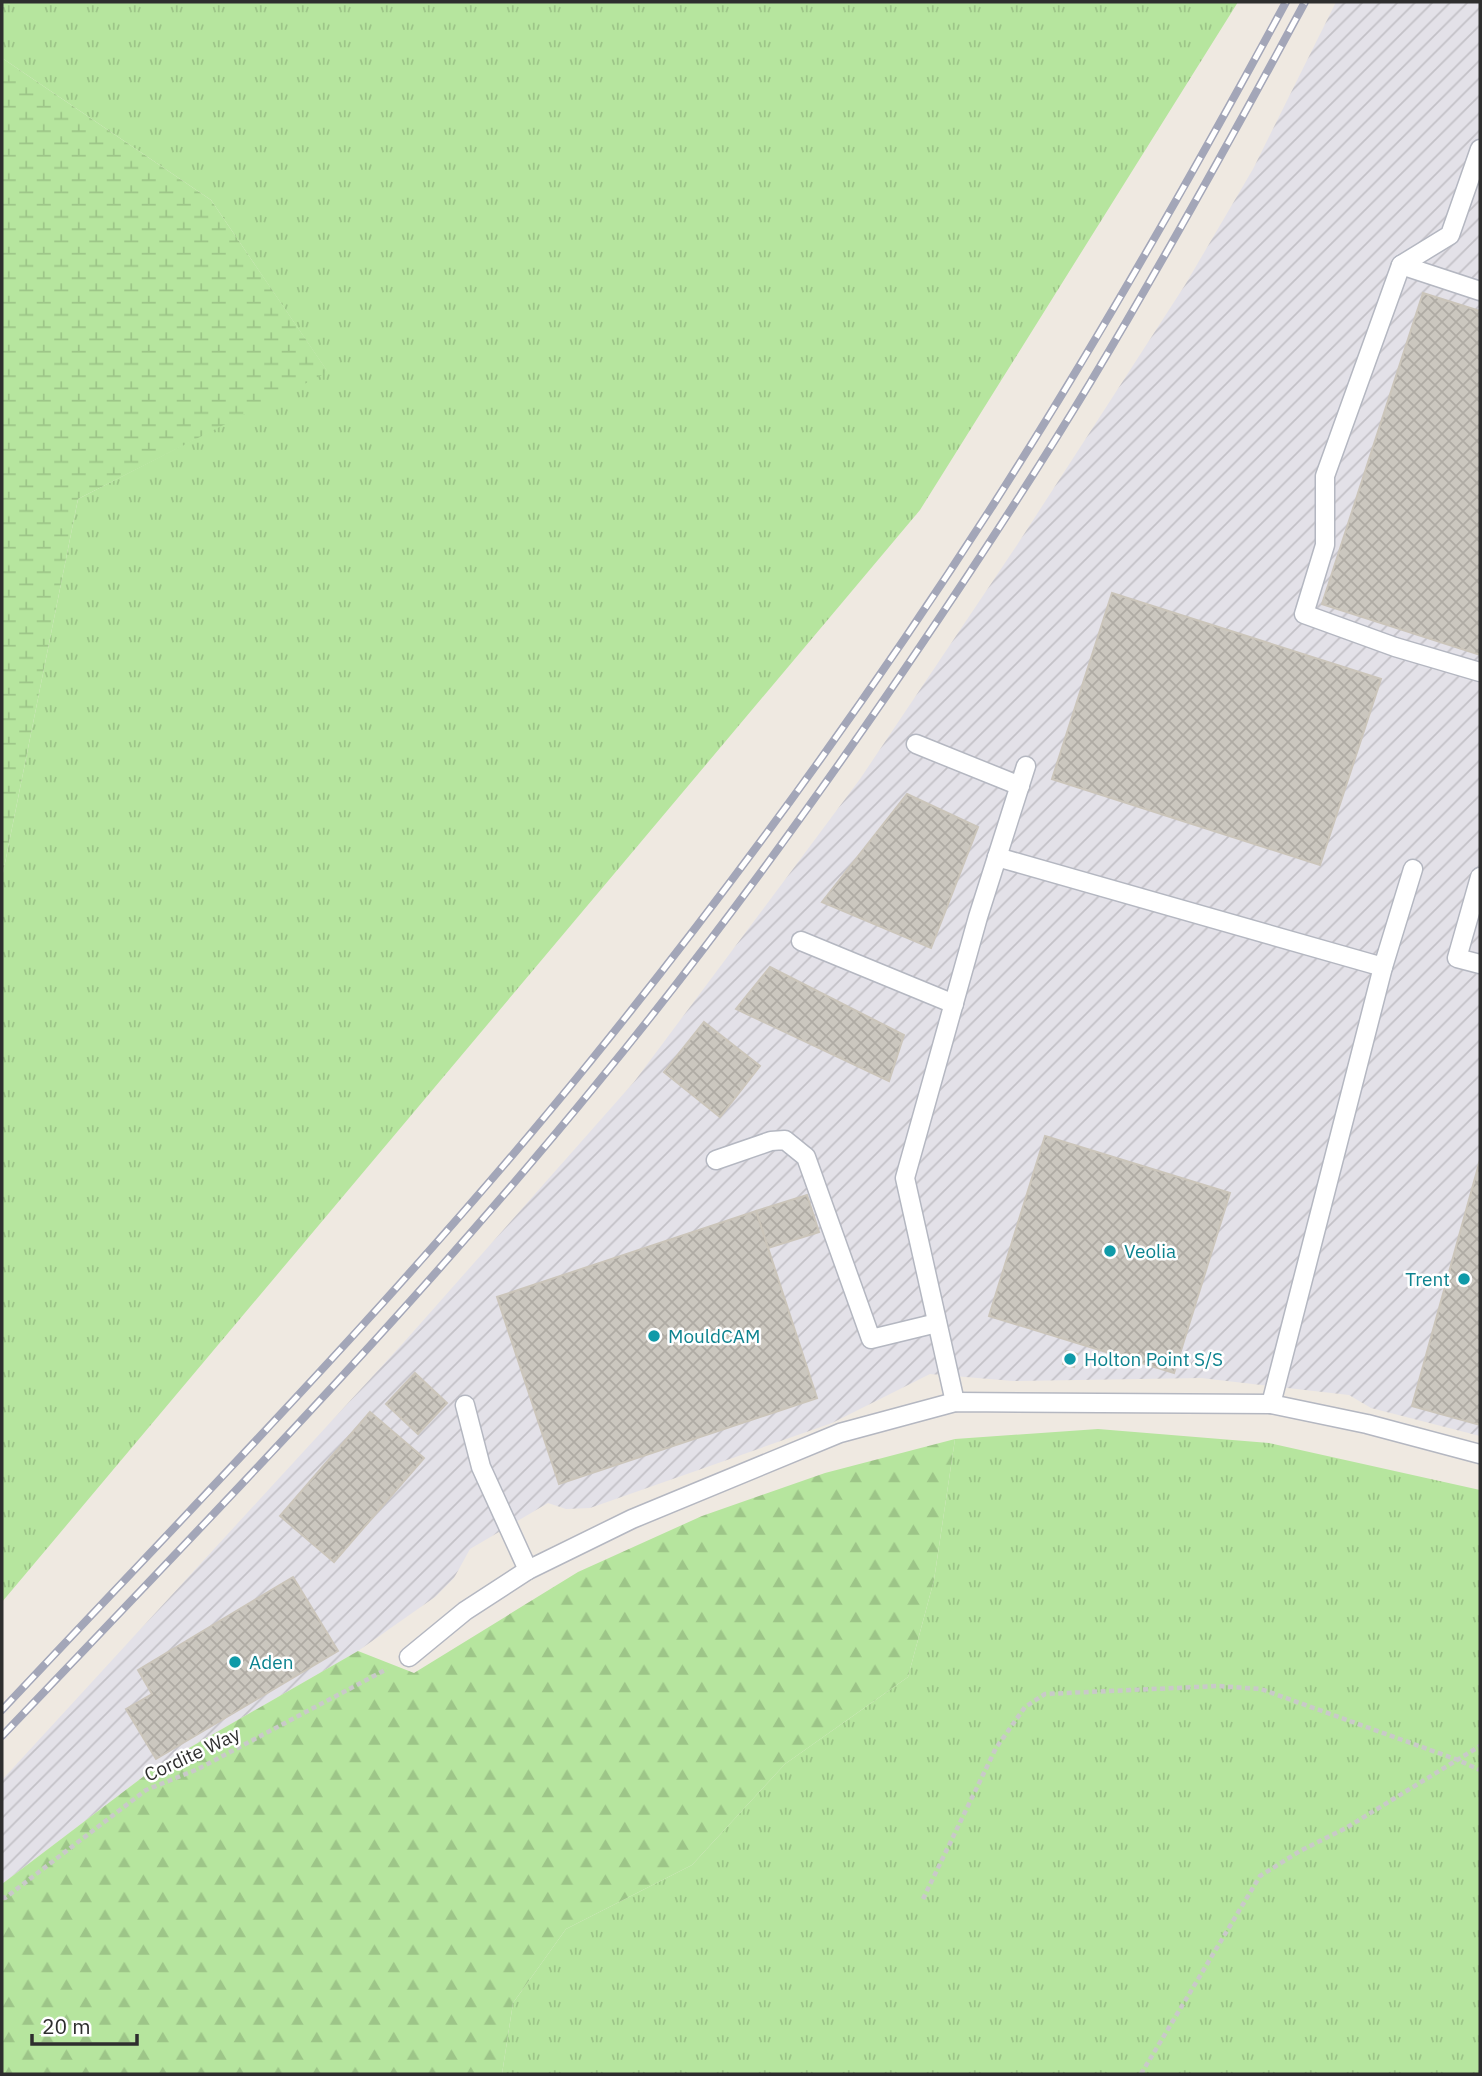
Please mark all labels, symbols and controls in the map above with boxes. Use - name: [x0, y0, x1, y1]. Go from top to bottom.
- place label: Veolia: [1124, 1239, 1176, 1263]
- marker: Veolia: [1102, 1243, 1118, 1259]
- place label: Trent: [1405, 1267, 1450, 1291]
- marker: Trent: [1456, 1271, 1472, 1287]
- place label: MouldCAM: [668, 1324, 760, 1348]
- marker: MouldCAM: [646, 1328, 662, 1344]
- place label: Holton Point S/S: [1084, 1347, 1223, 1371]
- marker: Holton Point S/S: [1062, 1351, 1078, 1367]
- place label: Aden: [249, 1650, 293, 1674]
- marker: Aden: [227, 1654, 243, 1670]
- street label: Cordite Way: [140, 1721, 244, 1787]
- scale bar: [32, 2002, 136, 2046]
- text: 20 m: [42, 2012, 91, 2040]

